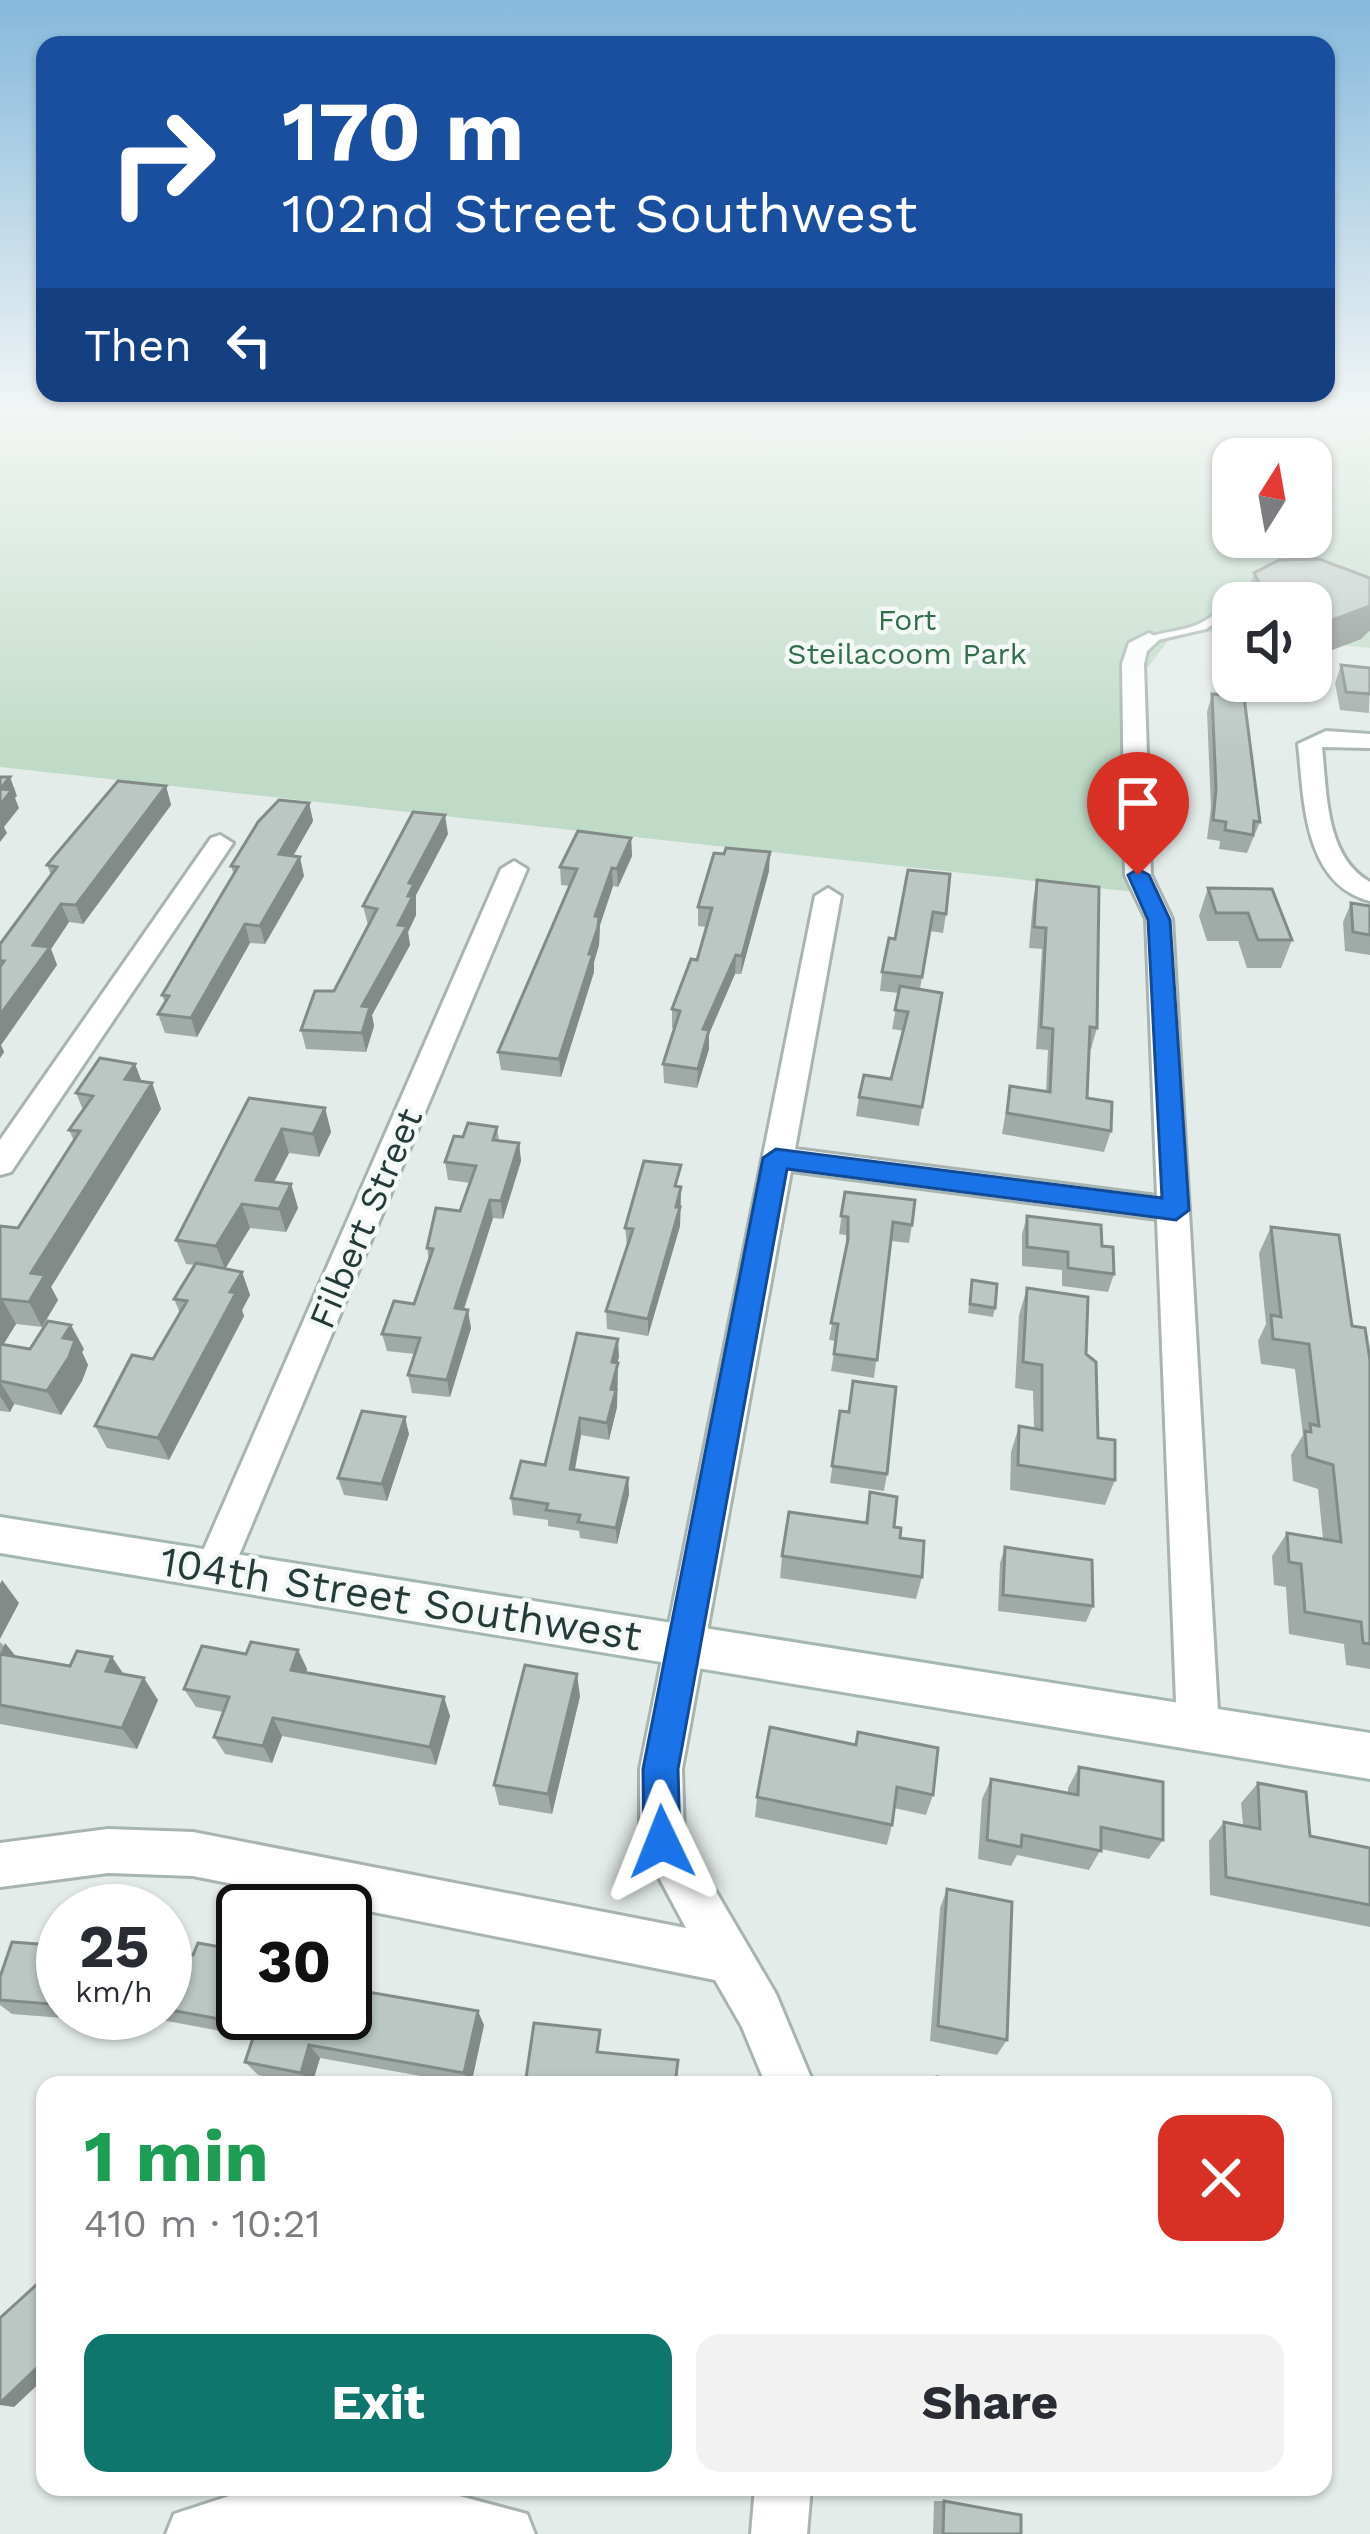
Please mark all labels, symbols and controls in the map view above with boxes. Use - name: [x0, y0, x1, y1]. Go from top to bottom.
- text: 170 m: [282, 82, 524, 180]
- icon: right: [84, 84, 240, 240]
- text: 102nd Street Southwest: [282, 182, 917, 245]
- icon: left: [216, 312, 282, 378]
- text: Then: [84, 319, 192, 372]
- north arrow: [1212, 438, 1332, 558]
- map controls: [1212, 438, 1332, 702]
- button: sound: [1212, 582, 1332, 702]
- park label: Fort Steilacoom Park: [787, 602, 1027, 671]
- pin: [1087, 752, 1189, 875]
- icon: arrive: [1105, 770, 1171, 836]
- street label: Filbert Street: [301, 1102, 431, 1335]
- street label: 104th Street Southwest: [157, 1536, 645, 1661]
- position arrow: [599, 1779, 725, 1905]
- speed limit sign: 30: [216, 1884, 372, 2040]
- text: 25: [79, 1911, 149, 1982]
- text: km/h: [75, 1974, 153, 2009]
- text: 1 min: [84, 2114, 269, 2198]
- button: close: [1158, 2115, 1284, 2241]
- text: 410 m · 10:21: [84, 2201, 321, 2246]
- button: Exit: [84, 2334, 672, 2472]
- button: Share: [696, 2334, 1284, 2472]

